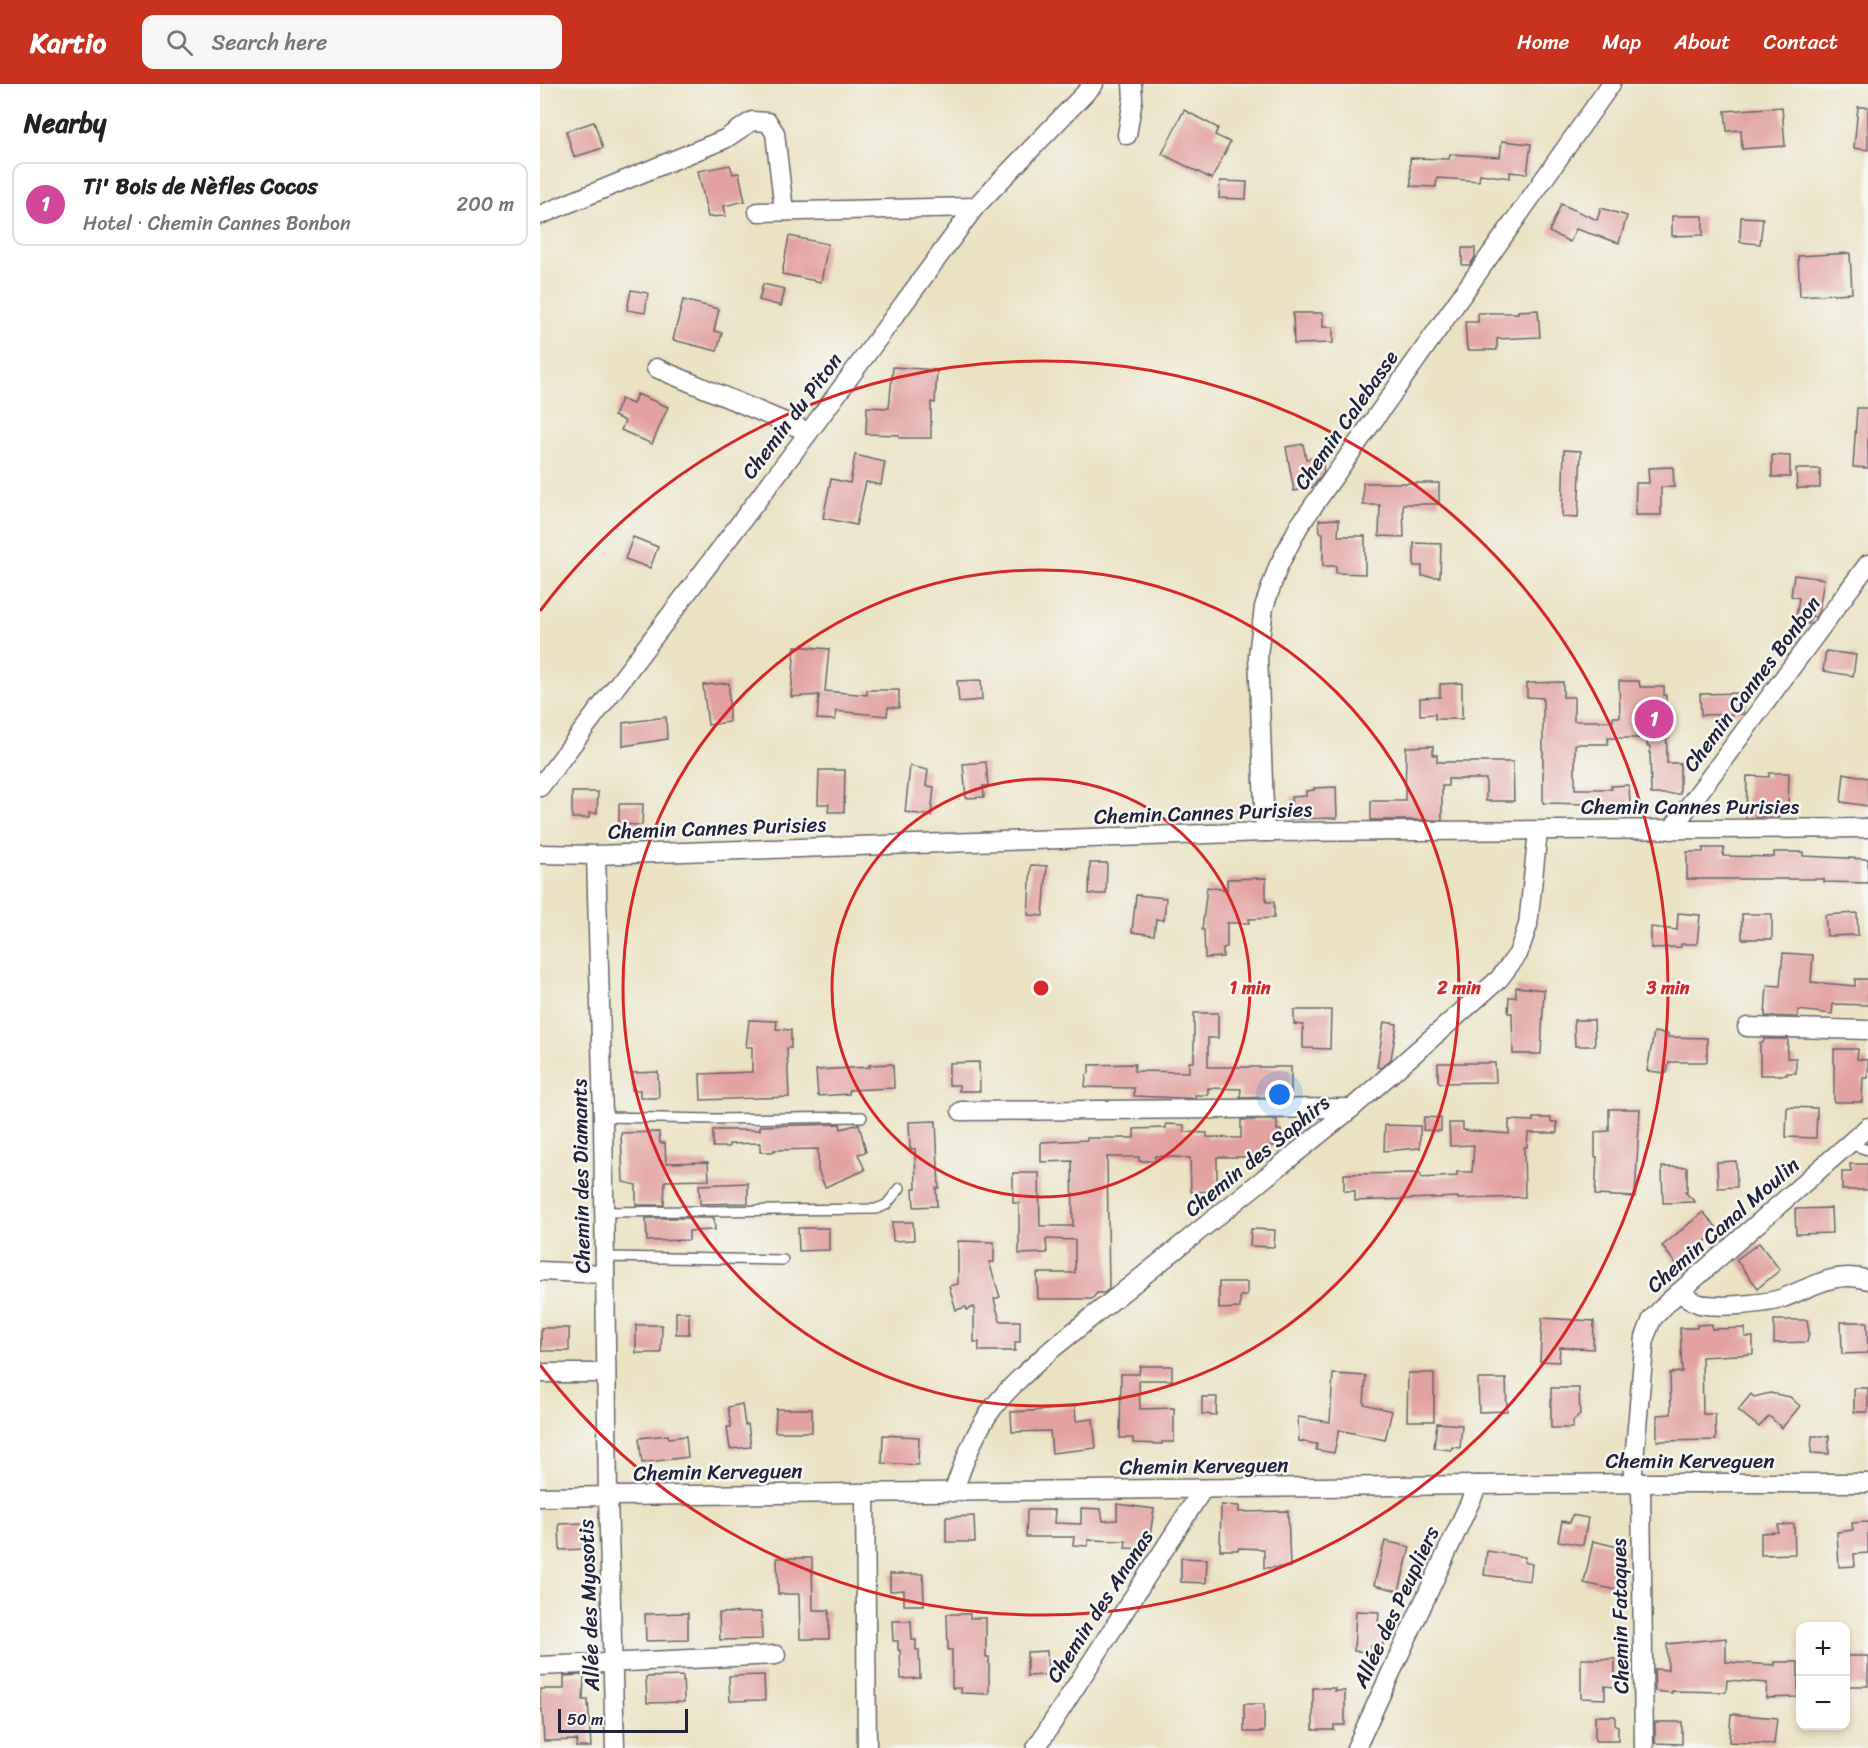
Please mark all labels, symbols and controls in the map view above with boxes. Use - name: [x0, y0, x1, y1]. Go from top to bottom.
- search box: [142, 15, 562, 69]
- text: Kartio: [30, 18, 106, 67]
- text: Search here: [211, 23, 327, 62]
- text: Home: [1517, 23, 1569, 61]
- text: Map: [1602, 23, 1641, 61]
- text: About: [1674, 23, 1731, 61]
- text: Contact: [1764, 23, 1838, 61]
- icon: search: [163, 26, 196, 59]
- text: Nearby: [24, 100, 106, 146]
- text: Ti' Bois de Nèfles Cocos: [83, 167, 318, 206]
- text: 1: [41, 187, 50, 222]
- text: 200 m: [457, 187, 514, 222]
- text: Hotel · Chemin Cannes Bonbon: [83, 206, 351, 241]
- street label: Chemin Calebasse: [1283, 342, 1409, 498]
- street label: Chemin du Piton: [731, 344, 853, 488]
- street label: Chemin Cannes Bonbon: [1673, 587, 1831, 781]
- pin: 1: [1634, 696, 1674, 742]
- street label: Chemin Cannes Purisies: [1581, 788, 1799, 826]
- street label: Chemin Cannes Purisies: [1093, 790, 1313, 836]
- street label: Chemin Cannes Purisies: [607, 805, 827, 851]
- text: 1 min: [1230, 972, 1271, 1004]
- text: 2 min: [1436, 972, 1481, 1004]
- text: 3 min: [1645, 972, 1690, 1004]
- centre of rings: [1031, 978, 1051, 998]
- street label: Chemin des Diamants: [560, 1078, 602, 1274]
- your location: [1265, 1080, 1294, 1109]
- street label: Chemin des Saphirs: [1176, 1085, 1339, 1227]
- street label: Chemin Canal Moulin: [1637, 1147, 1809, 1303]
- street label: Chemin Kerveguen: [1605, 1442, 1775, 1480]
- street label: Chemin Kerveguen: [1119, 1446, 1289, 1486]
- street label: Chemin Kerveguen: [633, 1452, 803, 1492]
- street label: Allée des Myosotis: [567, 1518, 611, 1693]
- street label: Allée des Peupliers: [1341, 1519, 1450, 1695]
- street label: Chemin des Ananas: [1036, 1521, 1164, 1691]
- street label: Chemin Fataques: [1600, 1537, 1640, 1694]
- map controls: [1796, 1622, 1850, 1730]
- button: +: [1796, 1622, 1850, 1676]
- button: −: [1796, 1676, 1850, 1730]
- text: 50 m: [567, 1705, 603, 1734]
- scale bar: [558, 1706, 688, 1734]

